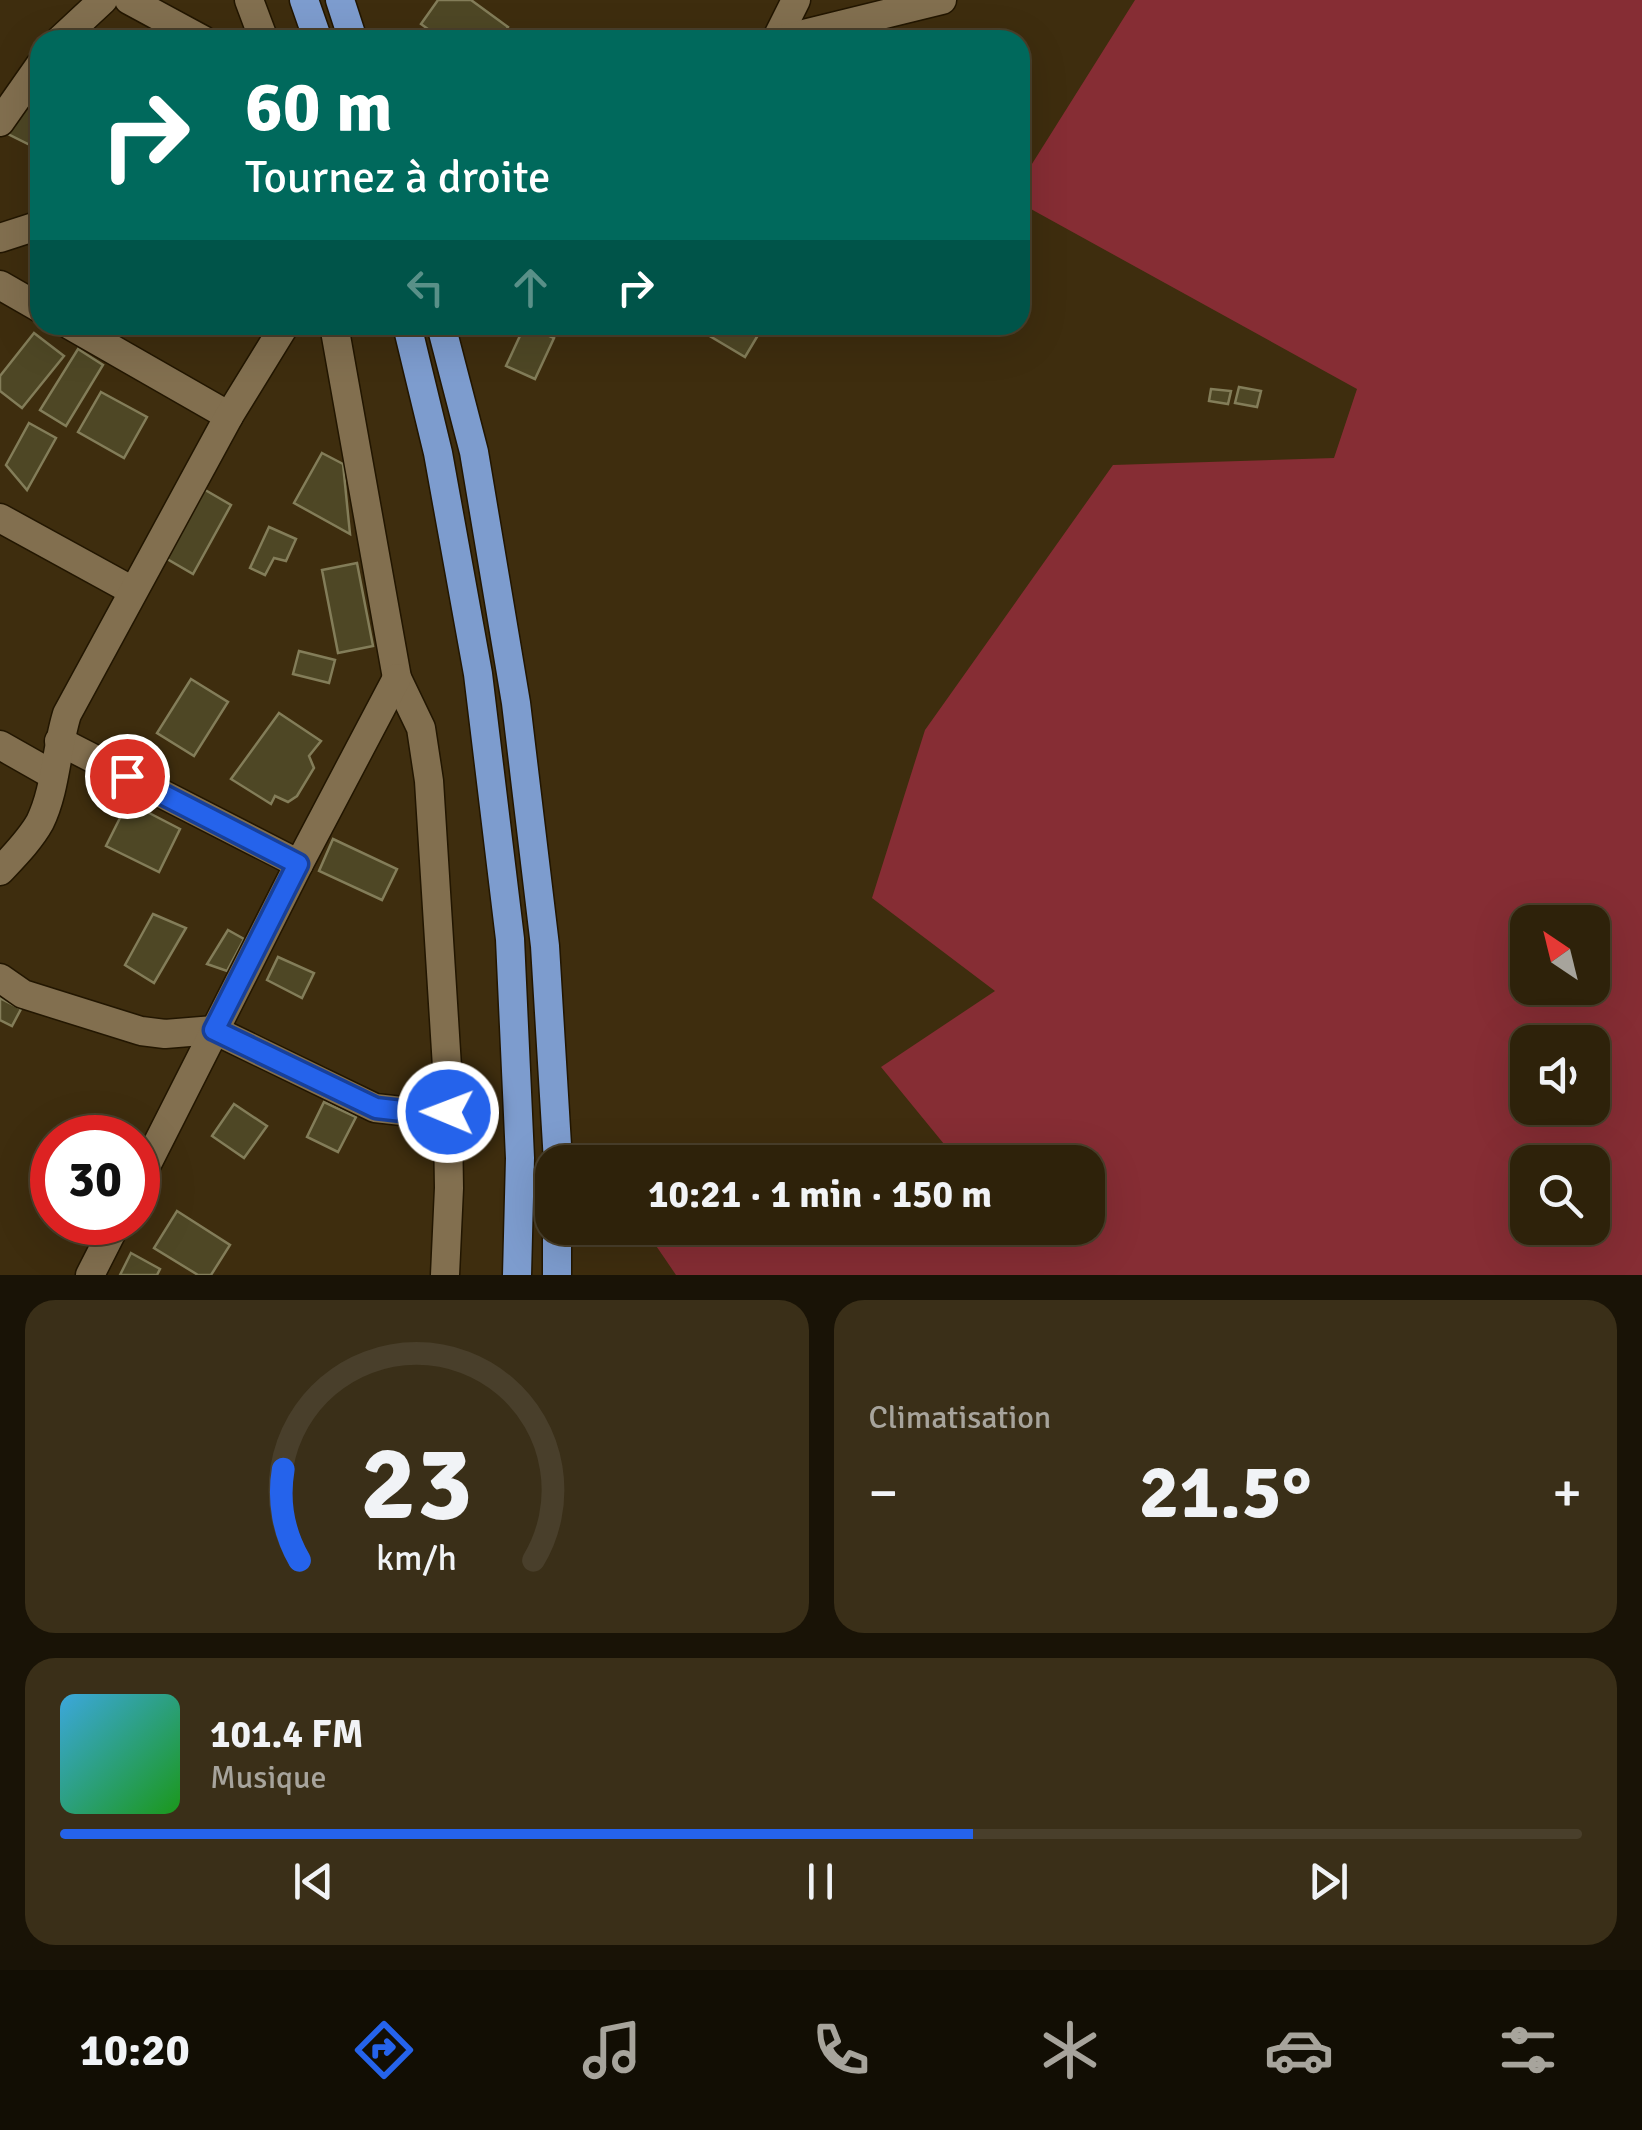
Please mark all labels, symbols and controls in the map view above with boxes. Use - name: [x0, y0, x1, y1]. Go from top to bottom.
- text: 60 m: [245, 64, 393, 150]
- icon: right: [80, 70, 210, 200]
- text: Tournez à droite: [245, 150, 551, 205]
- icon: left: [398, 260, 453, 315]
- icon: ahead: [503, 260, 558, 315]
- icon: right: [608, 260, 663, 315]
- pin: [85, 734, 170, 819]
- icon: arrive: [100, 749, 155, 804]
- north arrow: [1510, 905, 1610, 1005]
- map controls: [1510, 905, 1610, 1245]
- button: sound: [1510, 1025, 1610, 1125]
- position arrow: [396, 1060, 500, 1164]
- speed limit sign: 30: [30, 1115, 160, 1245]
- button: search: [1510, 1145, 1610, 1245]
- text: 10:21 · 1 min · 150 m: [648, 1171, 992, 1218]
- text: Climatisation: [869, 1398, 1051, 1437]
- text: 23: [361, 1420, 473, 1548]
- text: 21.5°: [1139, 1446, 1312, 1539]
- text: −: [869, 1459, 898, 1527]
- text: +: [1552, 1459, 1582, 1527]
- text: km/h: [376, 1536, 457, 1580]
- text: 101.4 FM: [210, 1711, 363, 1758]
- text: Musique: [210, 1758, 326, 1797]
- icon: previous: [286, 1854, 341, 1909]
- icon: pause: [793, 1854, 848, 1909]
- icon: next: [1301, 1854, 1356, 1909]
- icon: directions: [349, 2015, 419, 2085]
- icon: music: [577, 2015, 647, 2085]
- icon: phone: [806, 2015, 876, 2085]
- icon: climate: [1035, 2015, 1105, 2085]
- icon: car: [1264, 2015, 1334, 2085]
- icon: filters: [1493, 2015, 1563, 2085]
- text: 10:20: [79, 2023, 190, 2078]

